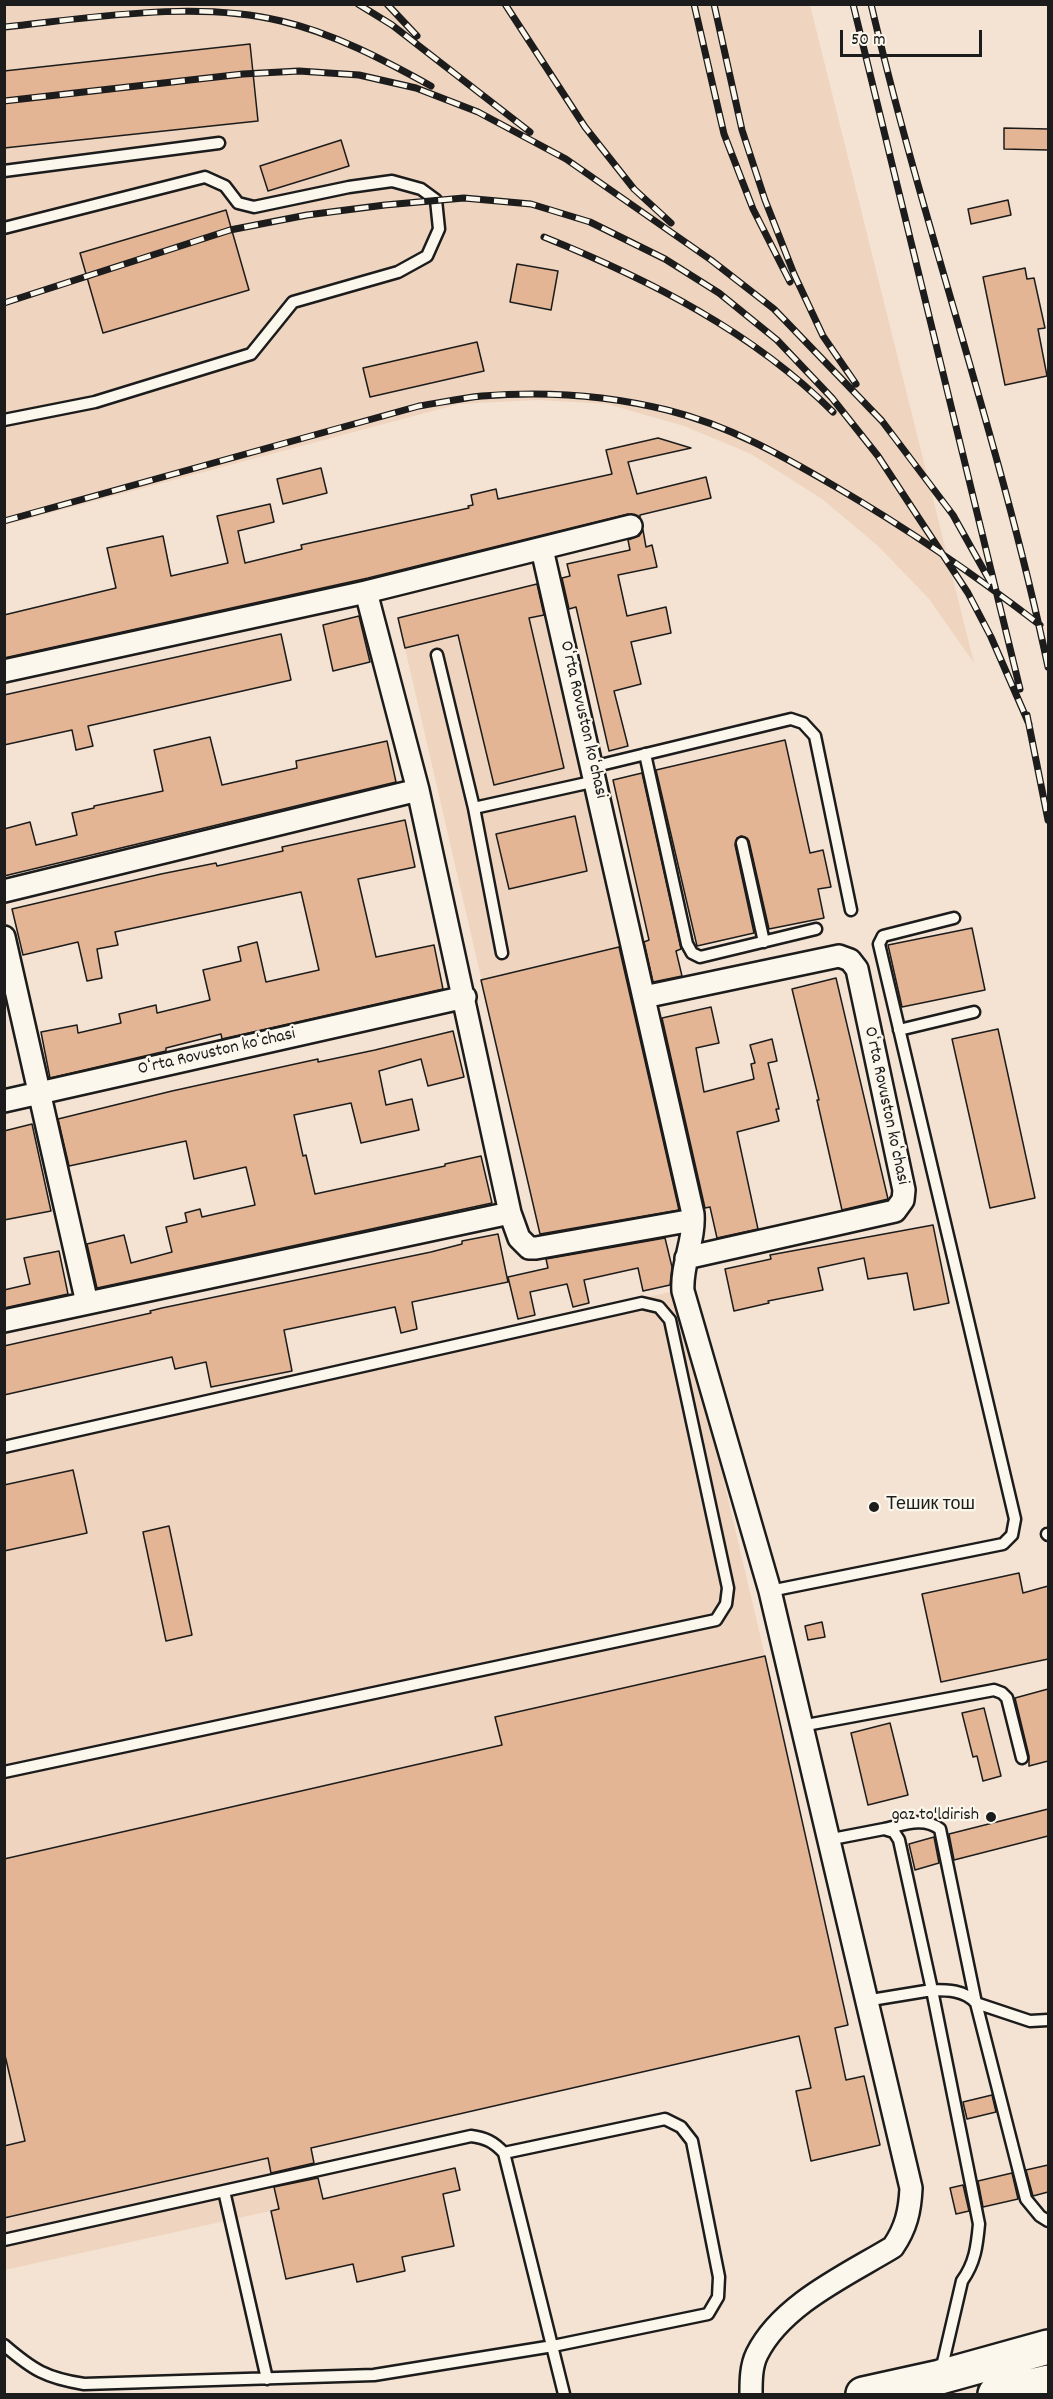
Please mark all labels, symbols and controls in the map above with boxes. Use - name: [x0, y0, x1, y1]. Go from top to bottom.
- scale bar: [843, 18, 986, 56]
- text: 50 m: [851, 28, 886, 53]
- street label: Oʻrta Rovuston koʻchasi: [553, 639, 611, 801]
- street label: Oʻrta Rovuston koʻchasi: [136, 1024, 298, 1082]
- street label: Oʻrta Rovuston koʻchasi: [858, 1025, 912, 1187]
- place label: Тешик тош: [886, 1496, 975, 1518]
- marker: Тешик тош: [867, 1500, 881, 1514]
- place label: gaz to'ldirish: [892, 1806, 979, 1828]
- marker: gaz to'ldirish: [984, 1810, 998, 1824]

